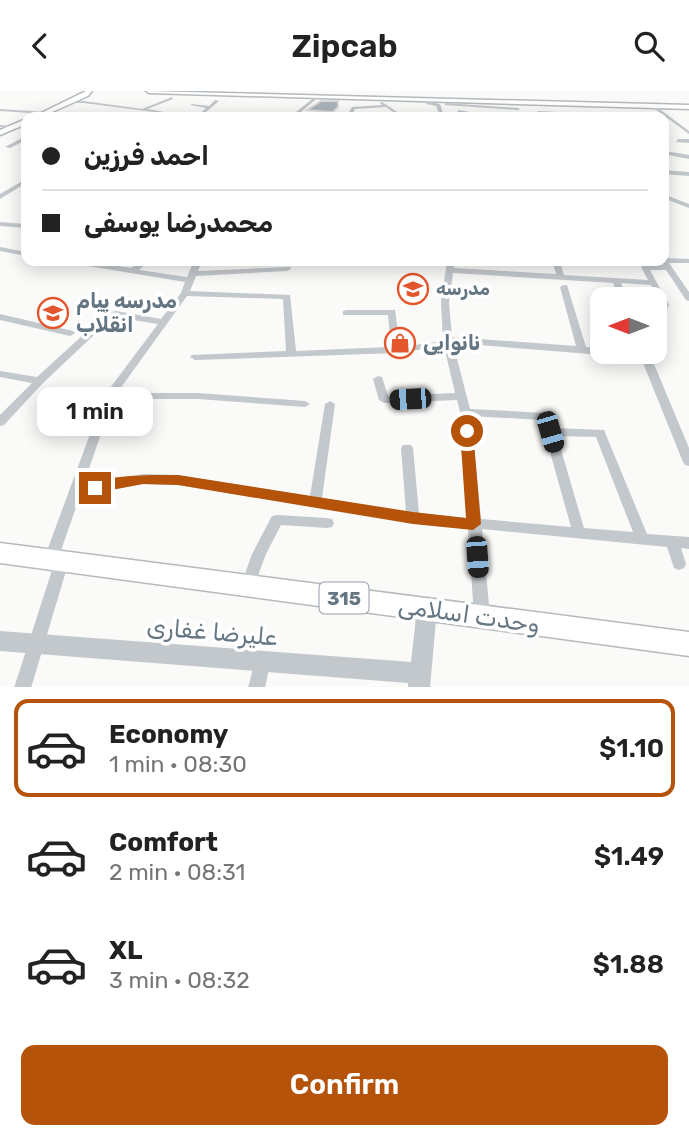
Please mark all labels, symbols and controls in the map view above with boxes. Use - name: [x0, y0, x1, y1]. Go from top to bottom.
- icon: back: [21, 27, 59, 65]
- text: Zipcab: [291, 27, 398, 65]
- icon: search: [630, 27, 668, 65]
- text: احمد فرزین: [84, 141, 209, 172]
- text: محمدرضا یوسفی: [84, 208, 273, 239]
- school or university icon: مدرسه: [396, 272, 430, 306]
- place label: مدرسه: [436, 278, 490, 300]
- north arrow: [590, 287, 667, 364]
- map controls: [590, 287, 667, 364]
- place label: مدرسه پیام انقلاب: [76, 288, 177, 337]
- school or university icon: مدرسه پیام انقلاب: [36, 296, 70, 330]
- shop icon: نانوایی: [383, 326, 417, 360]
- place label: نانوایی: [423, 330, 480, 356]
- callout: 1 min: [37, 387, 153, 435]
- car: [389, 387, 432, 411]
- text: 1 min: [66, 397, 124, 425]
- car: [535, 409, 566, 455]
- route start: [451, 415, 483, 447]
- route end: [79, 472, 111, 504]
- car: [466, 535, 489, 579]
- road number: 315: [320, 583, 368, 613]
- street label: وحدت اسلامی: [396, 591, 542, 639]
- street label: علیرضا غفاری: [145, 612, 279, 652]
- icon: car: [25, 717, 88, 780]
- text: Economy: [109, 719, 228, 750]
- text: $1.10: [599, 733, 664, 764]
- text: 1 min · 08:30: [109, 750, 247, 778]
- icon: car: [25, 825, 88, 888]
- text: Comfort: [109, 827, 218, 858]
- text: $1.49: [594, 841, 664, 872]
- text: 2 min · 08:31: [109, 858, 245, 886]
- icon: car: [25, 933, 88, 996]
- text: XL: [109, 935, 142, 966]
- text: $1.88: [593, 949, 664, 980]
- text: 3 min · 08:32: [109, 966, 250, 994]
- button: Confirm: [21, 1045, 668, 1125]

